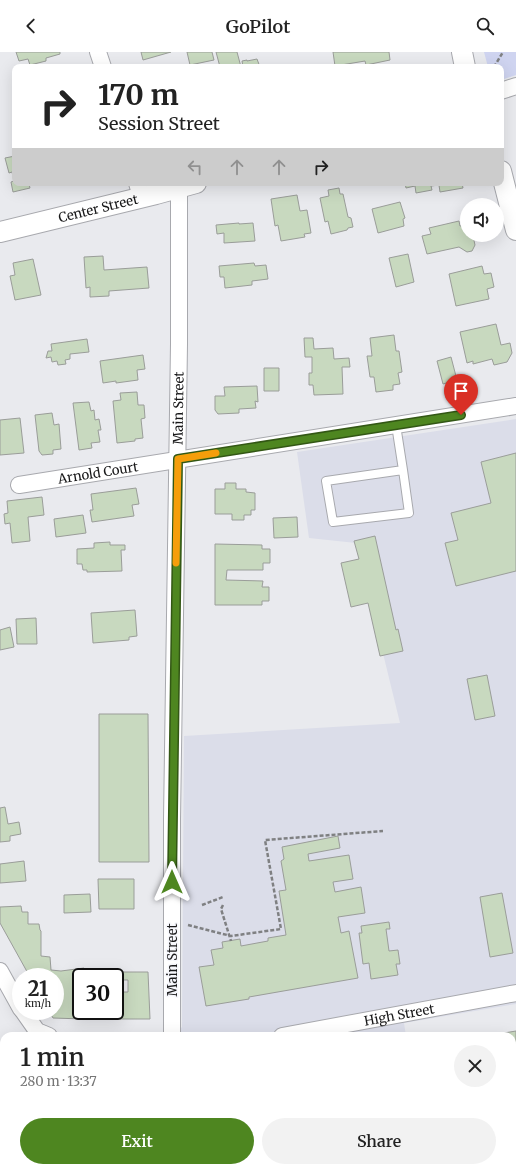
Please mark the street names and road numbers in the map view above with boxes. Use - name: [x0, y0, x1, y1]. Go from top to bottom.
- street label: Center Street: [57, 190, 140, 226]
- street label: Main Street: [169, 371, 187, 445]
- street label: Arnold Court: [56, 458, 139, 487]
- street label: Main Street: [164, 924, 181, 996]
- street label: High Street: [363, 1000, 436, 1029]

